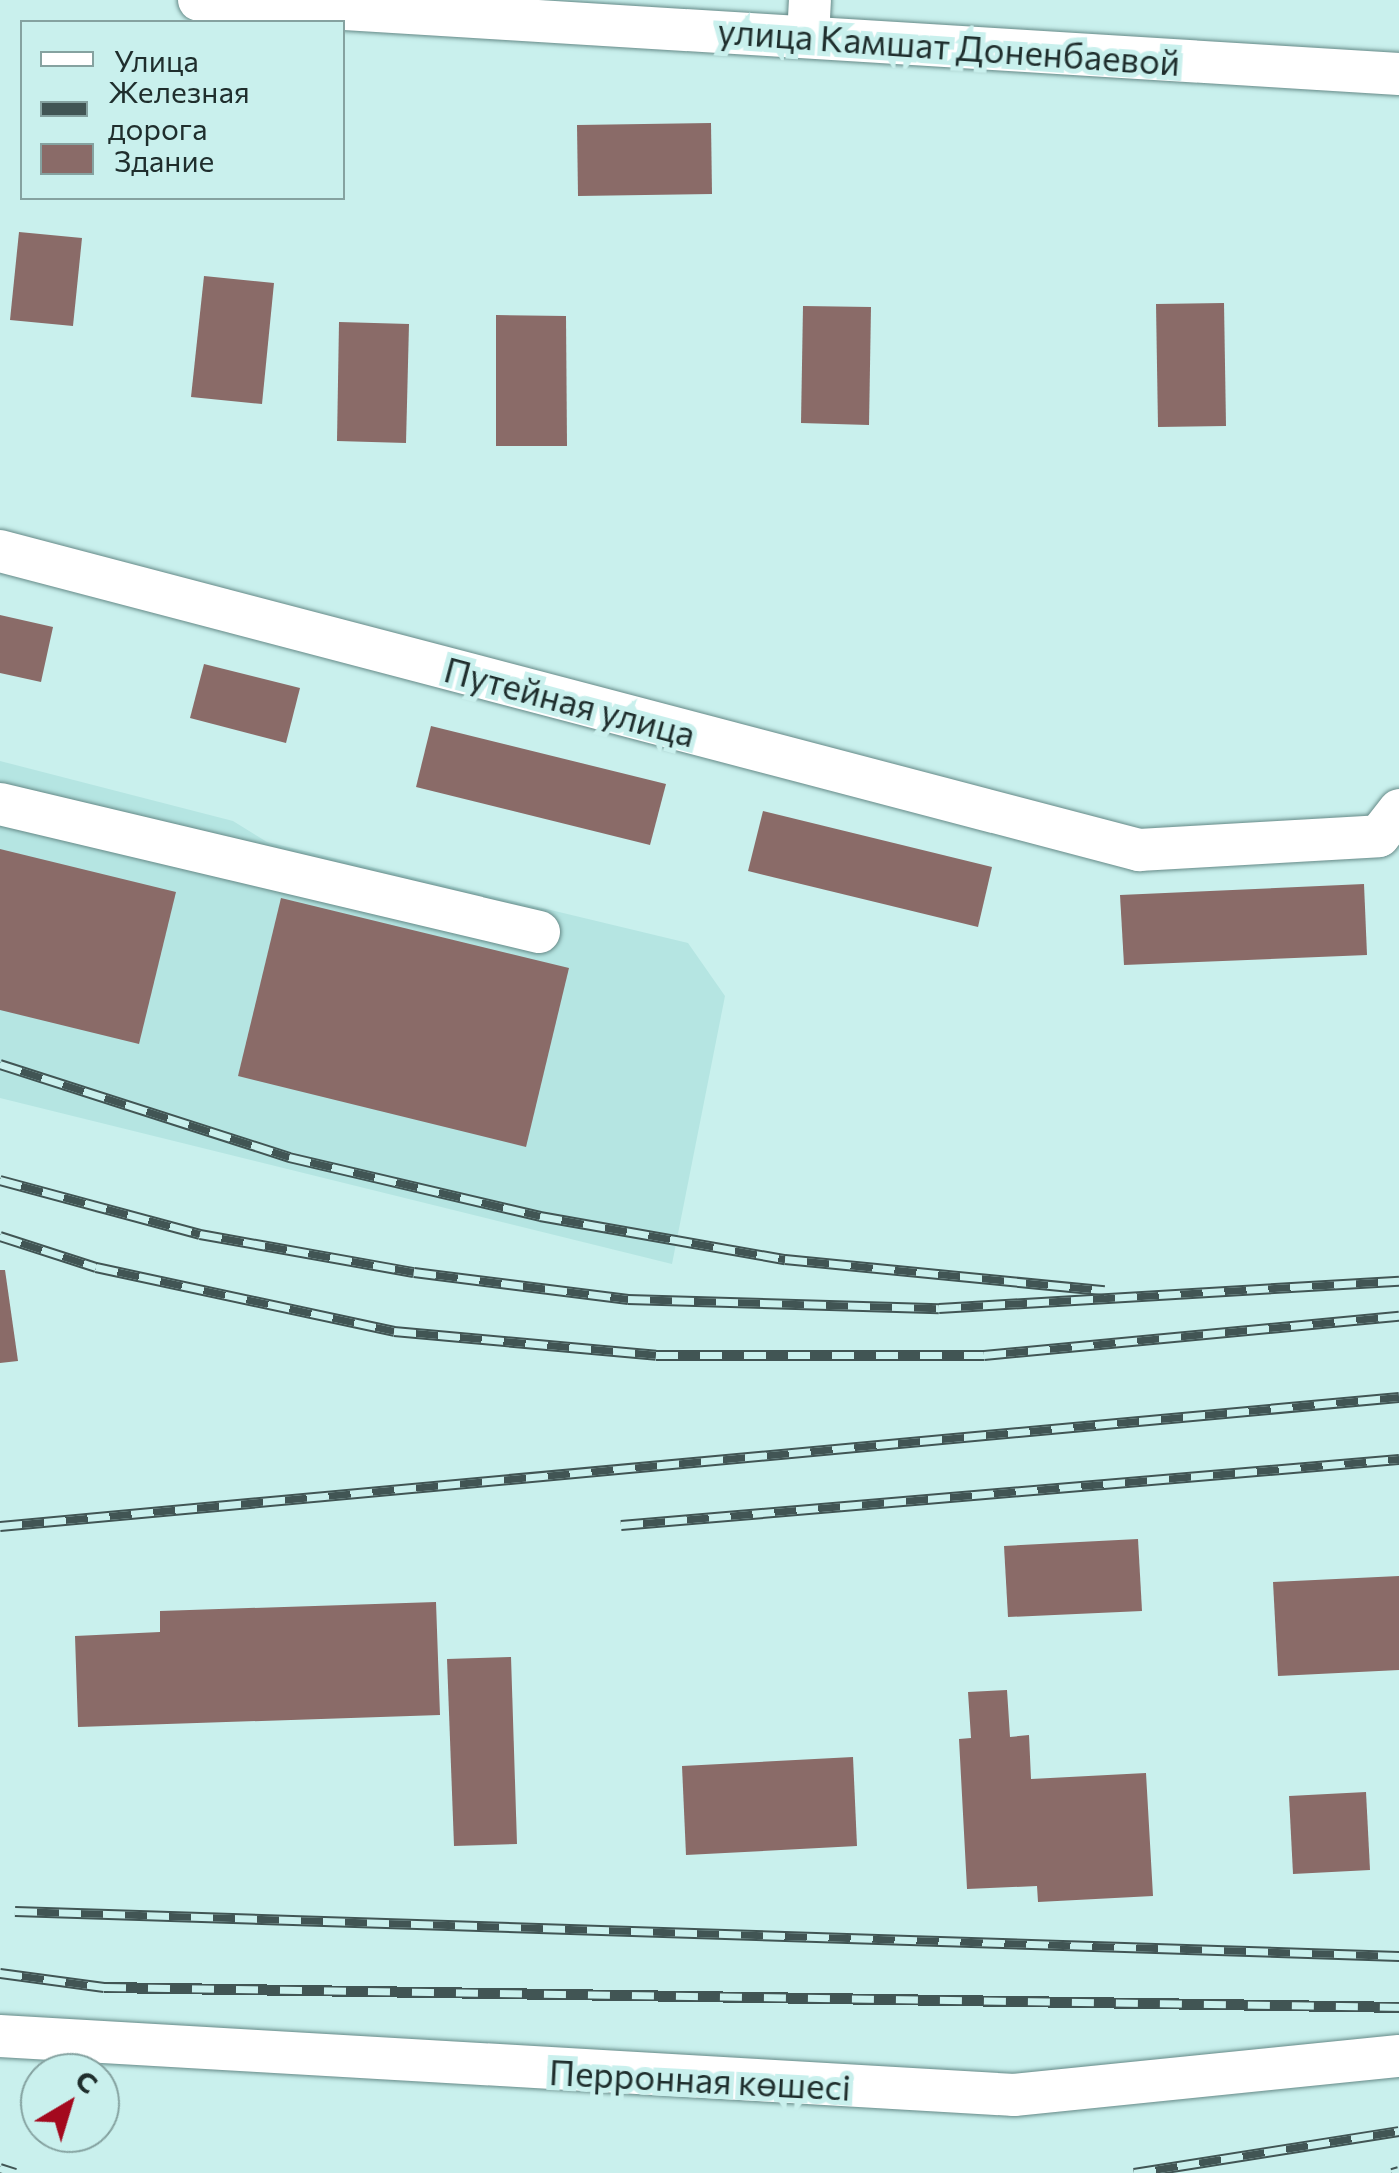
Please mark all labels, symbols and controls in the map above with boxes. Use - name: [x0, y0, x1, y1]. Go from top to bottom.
- street label: улица Камшат Доненбаевой: [716, 9, 1182, 83]
- legend: [20, 20, 345, 200]
- text: Улица: [114, 41, 199, 78]
- text: Железная дорога: [108, 72, 250, 146]
- text: Здание: [114, 141, 214, 178]
- street label: Путейная улица: [440, 647, 700, 755]
- street label: Перронная көшесі: [548, 2050, 852, 2108]
- north arrow: [20, 2053, 120, 2153]
- text: С: [69, 2062, 105, 2100]

